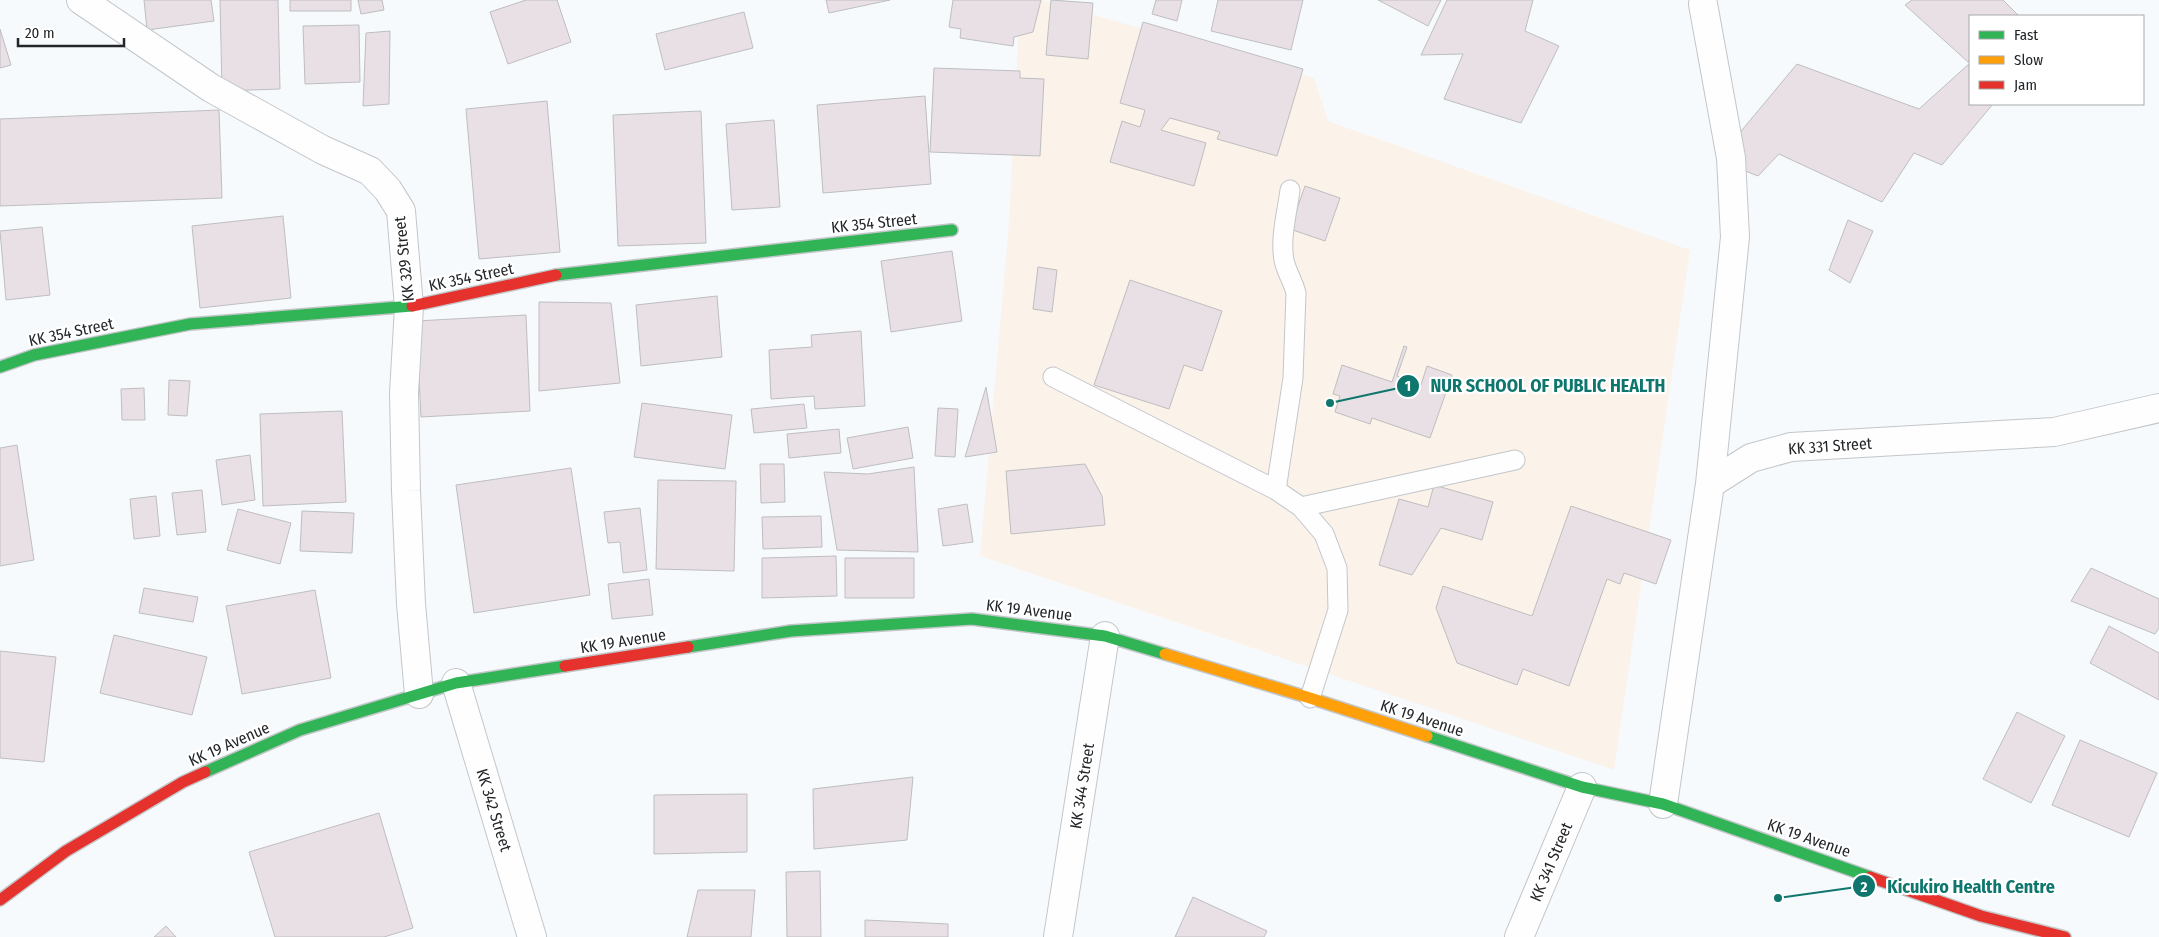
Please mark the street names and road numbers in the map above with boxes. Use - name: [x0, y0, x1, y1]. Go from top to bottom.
- street label: KK 354 Street: [830, 209, 919, 237]
- street label: KK 329 Street: [390, 215, 418, 303]
- street label: KK 354 Street: [427, 259, 516, 295]
- street label: KK 354 Street: [27, 314, 116, 350]
- street label: KK 331 Street: [1787, 434, 1873, 458]
- street label: KK 19 Avenue: [985, 595, 1073, 625]
- street label: KK 19 Avenue: [579, 625, 667, 657]
- street label: KK 19 Avenue: [1378, 696, 1466, 740]
- street label: KK 19 Avenue: [186, 718, 272, 770]
- street label: KK 344 Street: [1066, 741, 1098, 830]
- street label: KK 342 Street: [472, 766, 516, 854]
- street label: KK 19 Avenue: [1765, 815, 1853, 861]
- street label: KK 341 Street: [1526, 819, 1576, 904]

